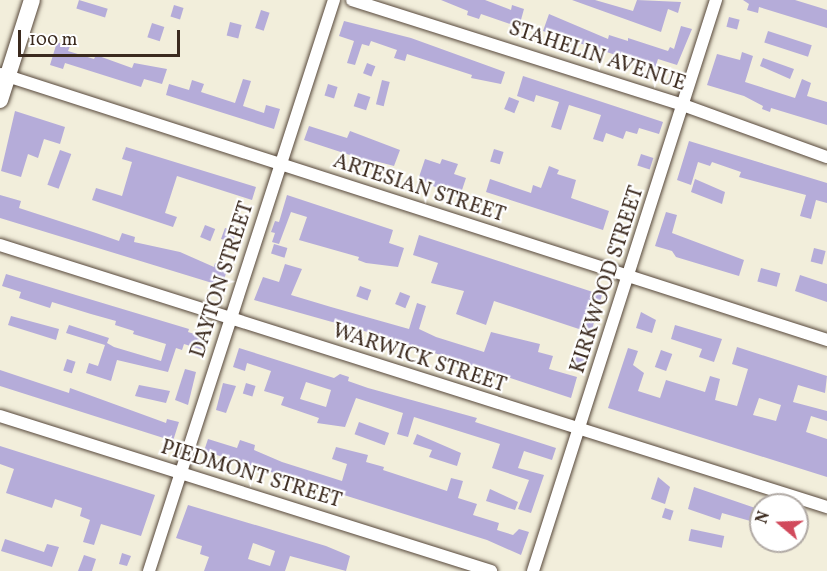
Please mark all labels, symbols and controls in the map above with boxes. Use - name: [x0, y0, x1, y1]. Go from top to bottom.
- street label: STAHELIN AVENUE: [505, 16, 689, 98]
- scale bar: [21, 18, 183, 56]
- text: 100 m: [29, 28, 78, 53]
- street label: ARTESIAN STREET: [330, 149, 508, 229]
- street label: KIRKWOOD STREET: [566, 183, 650, 377]
- street label: DAYTON STREET: [186, 199, 260, 361]
- street label: WARWICK STREET: [329, 319, 509, 399]
- street label: PIEDMONT STREET: [157, 435, 345, 515]
- north arrow: [749, 493, 809, 553]
- text: N: [752, 509, 776, 527]

